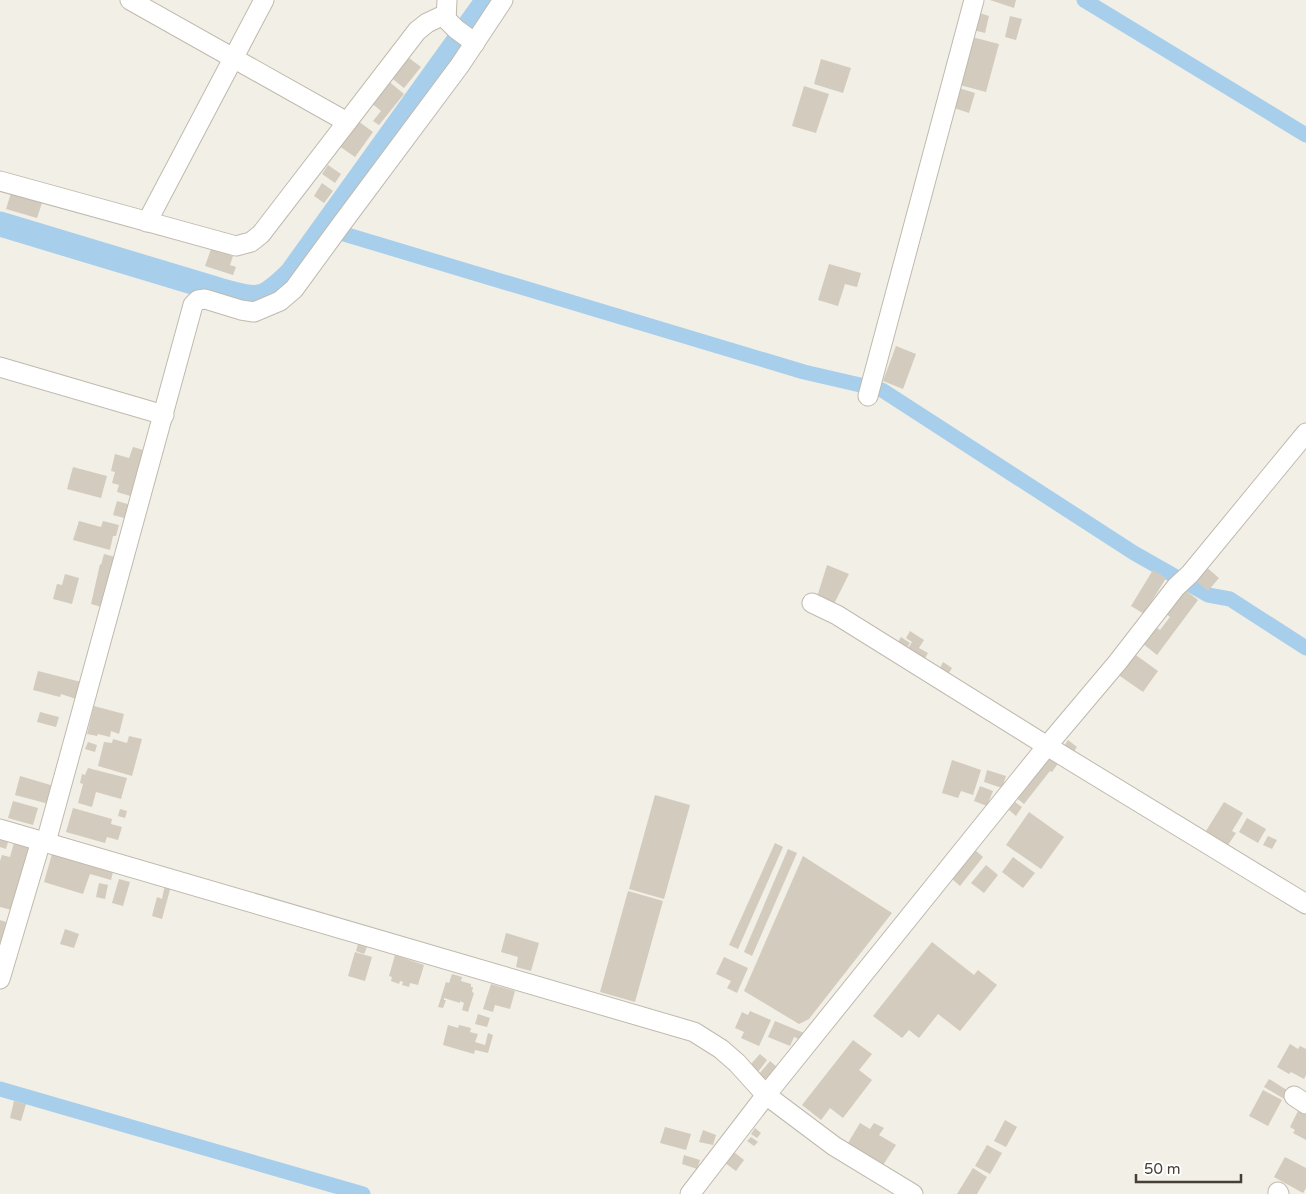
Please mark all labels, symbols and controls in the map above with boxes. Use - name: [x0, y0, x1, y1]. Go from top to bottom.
- scale bar: [1136, 1152, 1241, 1184]
- text: 50 m: [1144, 1160, 1181, 1178]

